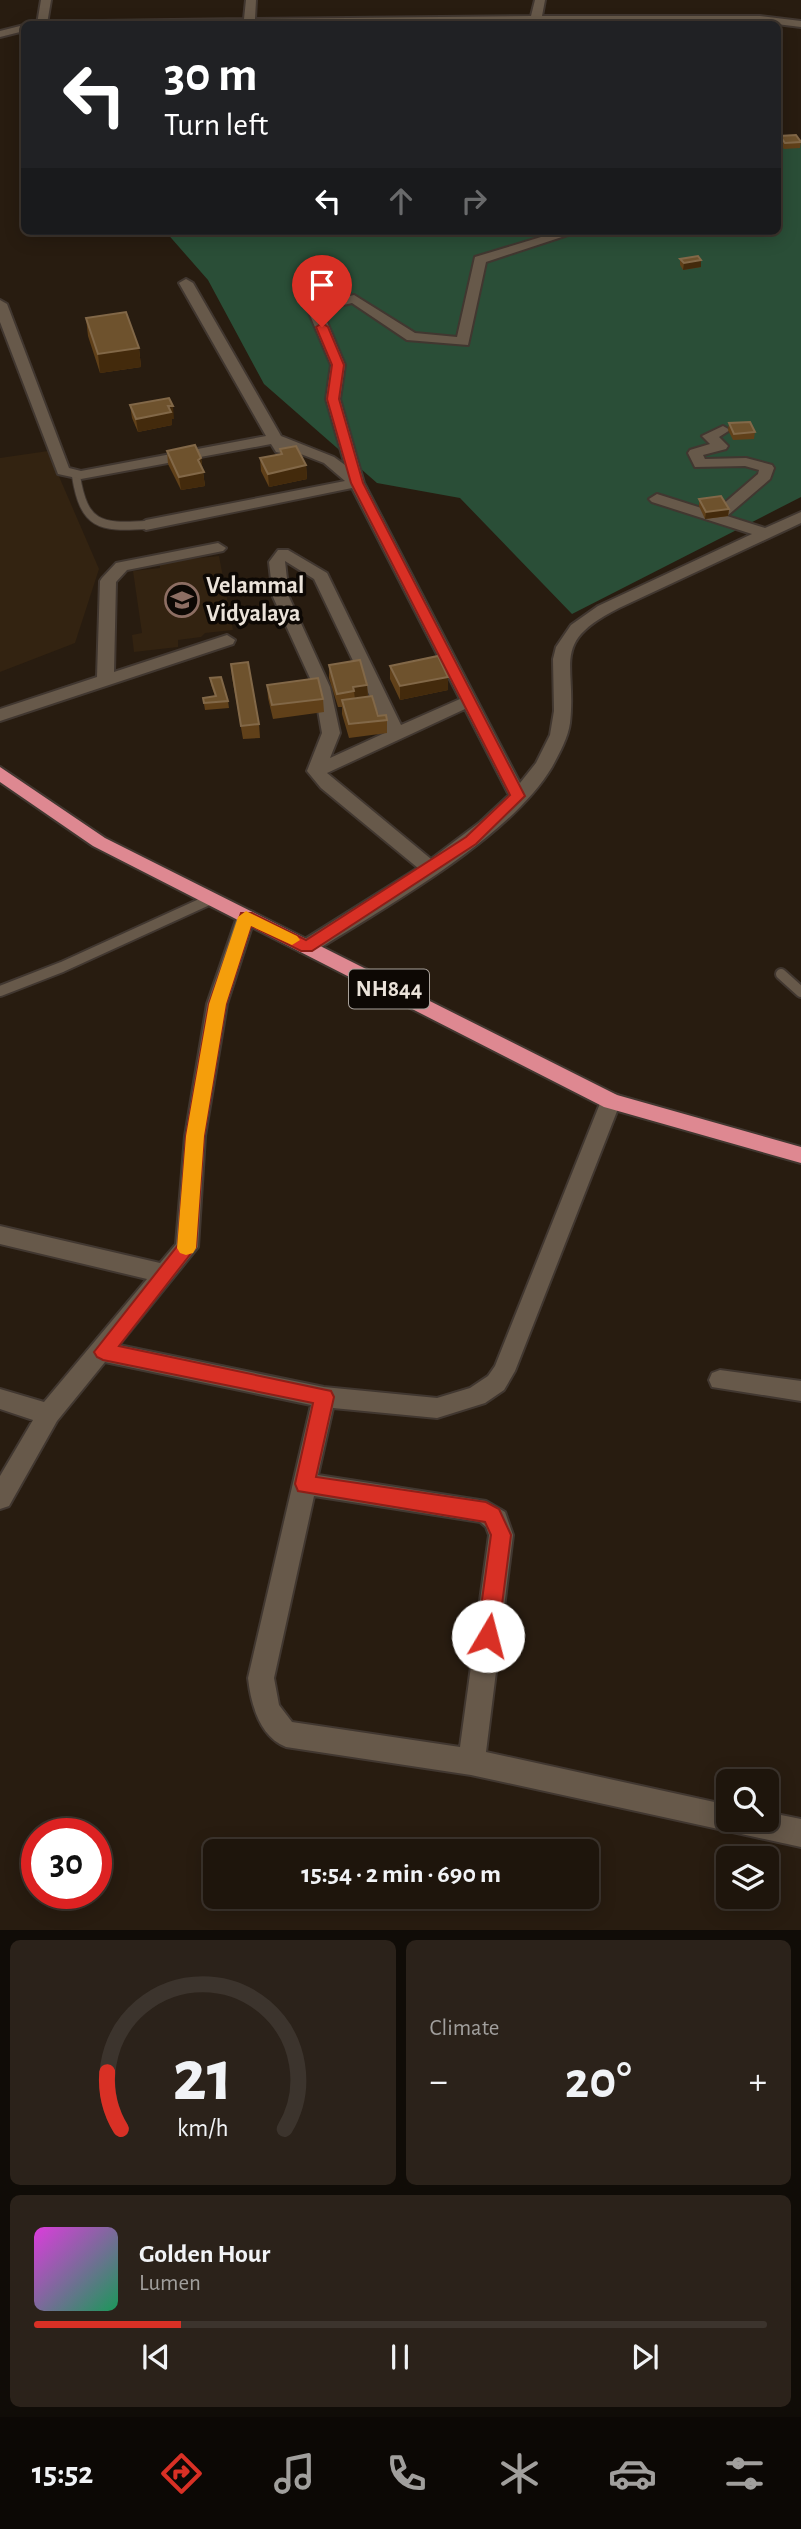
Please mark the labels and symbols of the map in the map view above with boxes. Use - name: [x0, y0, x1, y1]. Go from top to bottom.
- pin: [292, 255, 352, 327]
- place label: Velammal Vidyalaya: [206, 574, 304, 626]
- school or university icon: Velammal Vidyalaya: [163, 581, 201, 619]
- road number: NH844: [349, 970, 429, 1008]
- position arrow: [451, 1599, 525, 1673]
- speed limit sign: 30: [21, 1818, 112, 1909]

